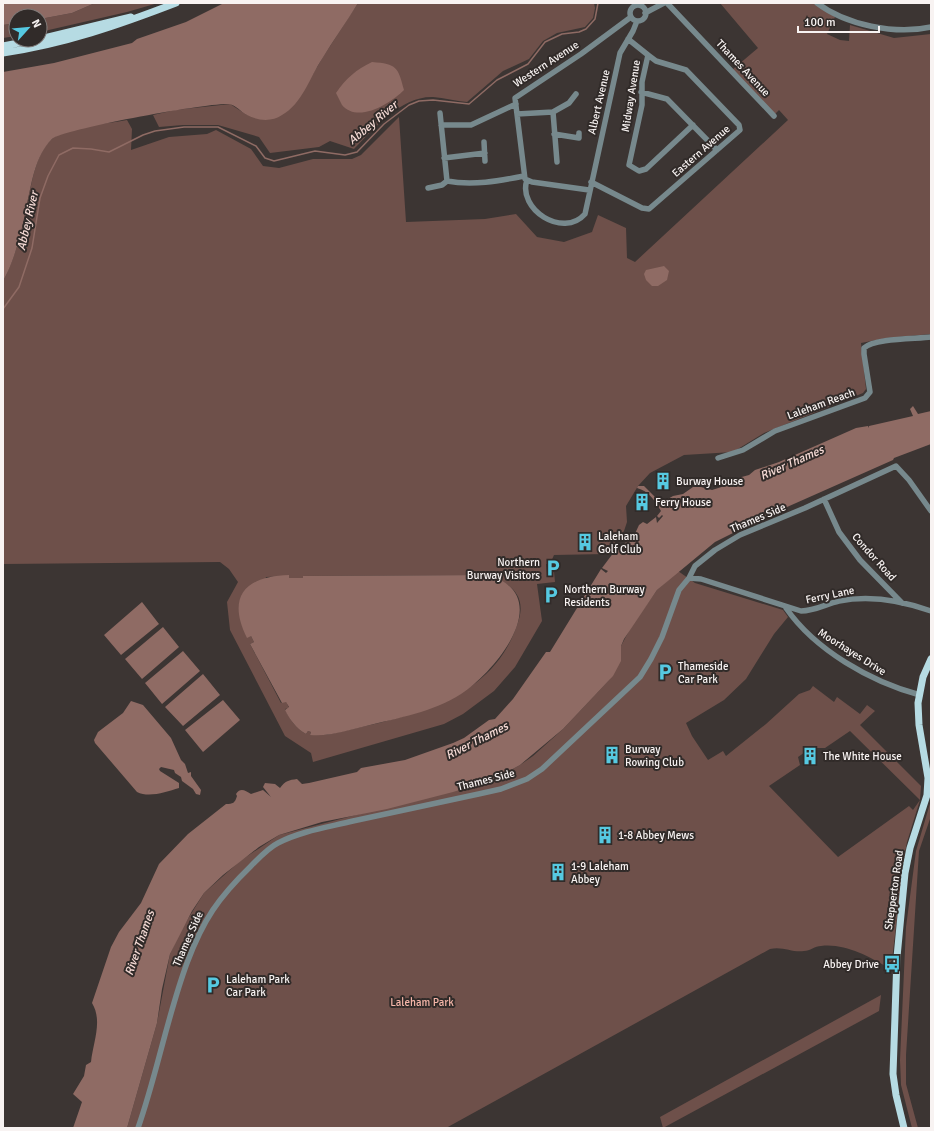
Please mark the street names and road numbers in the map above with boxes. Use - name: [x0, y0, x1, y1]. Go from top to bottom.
- street label: Thames Avenue: [713, 37, 773, 99]
- street label: Western Avenue: [511, 38, 581, 90]
- street label: Midway Avenue: [619, 59, 643, 133]
- street label: Albert Avenue: [585, 68, 613, 136]
- street label: Eastern Avenue: [669, 122, 733, 180]
- street label: Laleham Reach: [785, 386, 857, 422]
- street label: Thames Side: [728, 501, 788, 535]
- street label: Condor Road: [849, 530, 899, 584]
- street label: Ferry Lane: [804, 583, 856, 607]
- street label: Moorhayes Drive: [815, 626, 889, 678]
- street label: Thames Side: [456, 767, 516, 793]
- street label: Shepperton Road: [882, 849, 906, 931]
- street label: Thames Side: [170, 909, 206, 969]

